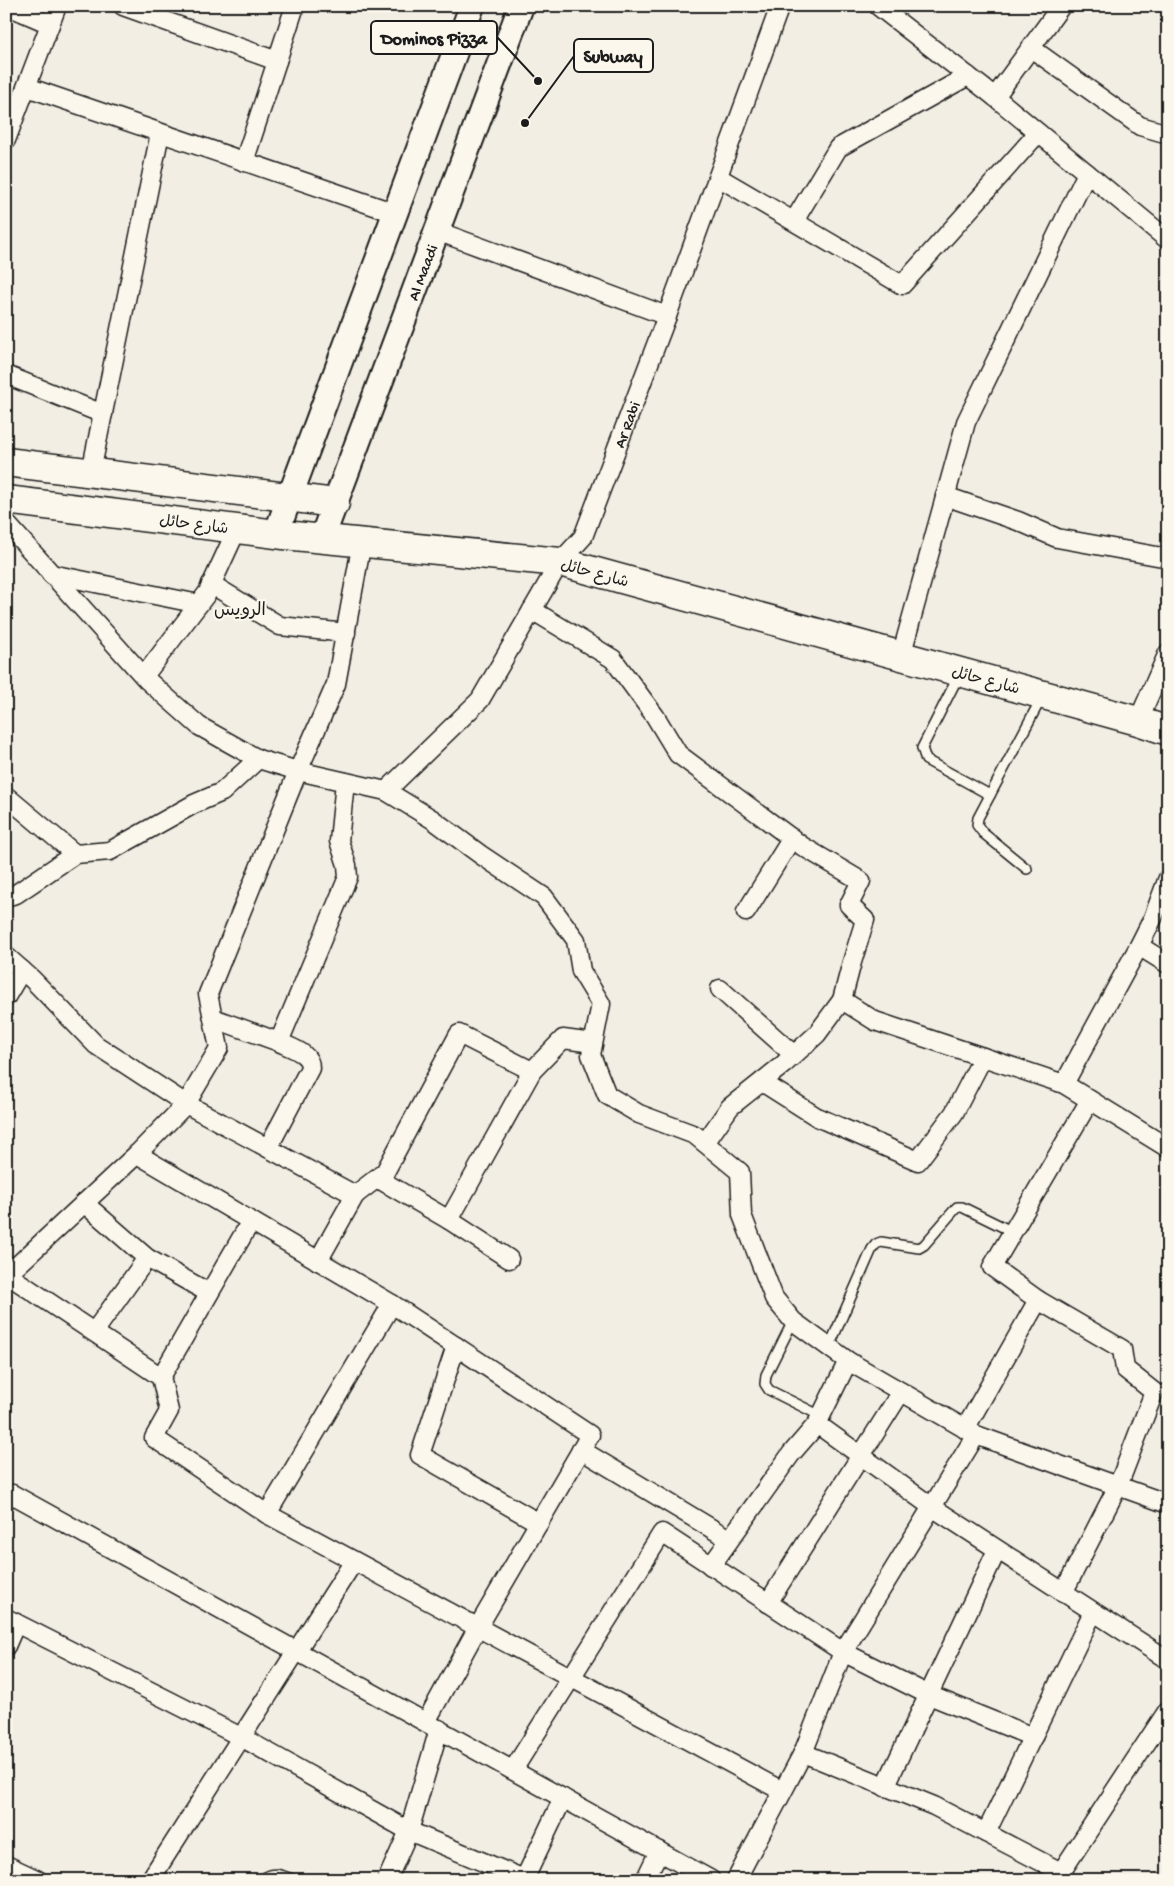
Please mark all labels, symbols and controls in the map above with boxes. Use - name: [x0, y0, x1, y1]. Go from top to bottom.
- callout: Dominos Pizza: [371, 21, 497, 54]
- text: Dominos Pizza: [379, 30, 488, 51]
- callout: Subway: [574, 39, 653, 72]
- text: Subway: [583, 48, 643, 69]
- street label: Al Maadi: [406, 243, 444, 304]
- street label: Ar Rabi: [612, 400, 647, 451]
- street label: شارع حائل: [158, 512, 229, 540]
- street label: شارع حائل: [558, 556, 630, 594]
- district label: الرويس: [214, 601, 266, 622]
- street label: شارع حائل: [949, 663, 1021, 701]

